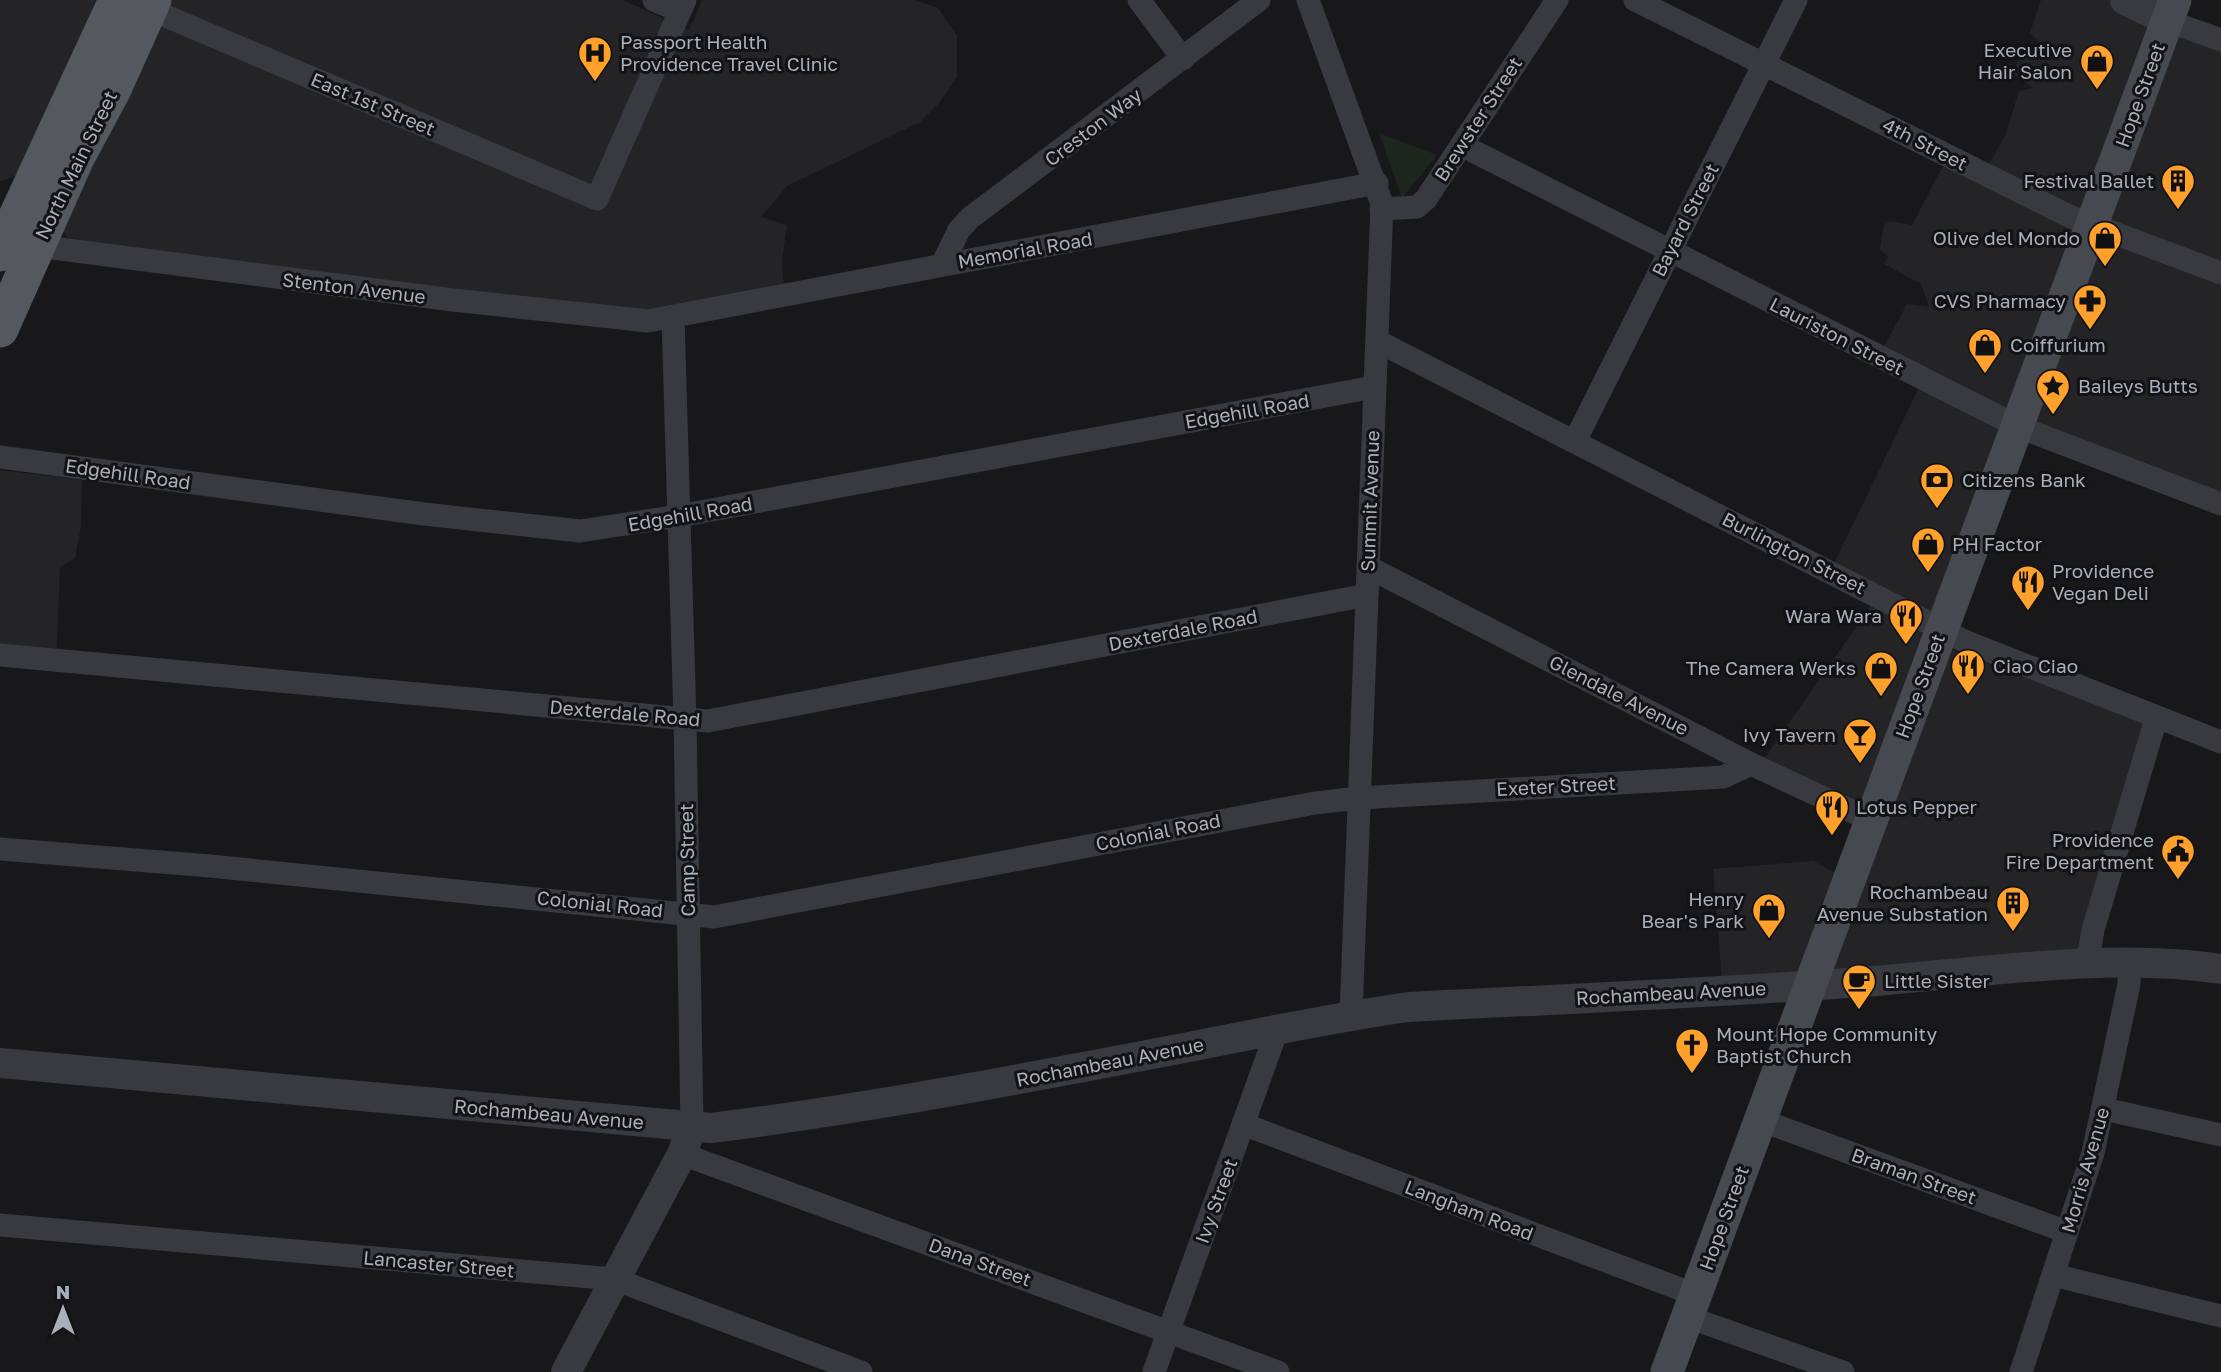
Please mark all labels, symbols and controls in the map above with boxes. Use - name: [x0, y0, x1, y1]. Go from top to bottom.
- place label: Passport Health Providence Travel Clinic: [620, 30, 838, 75]
- hospital icon: Passport Health Providence Travel Clinic: [576, 34, 614, 83]
- place label: Executive Hair Salon: [1978, 38, 2072, 83]
- street label: Hope Street: [2110, 39, 2169, 150]
- shop icon: Executive Hair Salon: [2078, 42, 2116, 91]
- street label: Brewster Street: [1429, 52, 1526, 185]
- street label: East 1st Street: [308, 67, 439, 140]
- street label: Creston Way: [1040, 83, 1146, 170]
- street label: North Main Street: [30, 87, 122, 243]
- street label: 4th Street: [1879, 112, 1971, 175]
- street label: Bayard Street: [1646, 159, 1723, 280]
- building icon: Festival Ballet: [2159, 162, 2197, 211]
- place label: Festival Ballet: [2023, 169, 2154, 192]
- shop icon: Olive del Mondo: [2086, 219, 2124, 268]
- street label: Memorial Road: [956, 226, 1094, 273]
- place label: Olive del Mondo: [1933, 226, 2080, 249]
- street label: Stenton Avenue: [281, 267, 427, 308]
- pharmacy icon: CVS Pharmacy: [2071, 282, 2109, 331]
- place label: CVS Pharmacy: [1934, 289, 2066, 312]
- street label: Lauriston Street: [1766, 292, 1908, 379]
- shop icon: Coiffurium: [1966, 326, 2004, 375]
- place label: Coiffurium: [2010, 333, 2106, 356]
- place icon: Baileys Butts: [2034, 367, 2072, 416]
- place label: Baileys Butts: [2078, 374, 2198, 397]
- street label: Edgehill Road: [1183, 388, 1311, 433]
- street label: Summit Avenue: [1356, 430, 1383, 572]
- street label: Edgehill Road: [64, 453, 192, 494]
- bank icon: Citizens Bank: [1918, 461, 1956, 510]
- place label: Citizens Bank: [1962, 468, 2086, 491]
- street label: Edgehill Road: [626, 491, 754, 536]
- street label: Burlington Street: [1719, 506, 1870, 599]
- shop icon: PH Factor: [1909, 525, 1947, 574]
- place label: PH Factor: [1952, 532, 2043, 555]
- place label: Providence Vegan Deli: [2052, 559, 2154, 604]
- restaurant icon: Providence Vegan Deli: [2009, 563, 2047, 612]
- restaurant icon: Wara Wara: [1887, 597, 1925, 646]
- street label: Dexterdale Road: [1106, 604, 1259, 655]
- place label: Wara Wara: [1785, 604, 1882, 627]
- street label: Hope Street: [1890, 630, 1949, 741]
- restaurant icon: Ciao Ciao: [1949, 647, 1987, 696]
- shop icon: The Camera Werks: [1862, 649, 1900, 698]
- street label: Glendale Avenue: [1546, 650, 1693, 740]
- place label: Ciao Ciao: [1993, 654, 2078, 677]
- place label: The Camera Werks: [1686, 656, 1856, 679]
- street label: Dexterdale Road: [549, 694, 701, 731]
- bar icon: Ivy Tavern: [1841, 716, 1879, 765]
- place label: Ivy Tavern: [1743, 723, 1836, 746]
- street label: Exeter Street: [1496, 771, 1616, 800]
- restaurant icon: Lotus Pepper: [1813, 788, 1851, 837]
- place label: Lotus Pepper: [1856, 795, 1978, 818]
- street label: Camp Street: [674, 803, 699, 917]
- street label: Colonial Road: [1094, 808, 1222, 855]
- place label: Providence Fire Department: [2006, 828, 2154, 873]
- public building icon: Providence Fire Department: [2159, 832, 2197, 881]
- place label: Rochambeau Avenue Substation: [1817, 880, 1988, 925]
- building icon: Rochambeau Avenue Substation: [1994, 884, 2032, 933]
- street label: Colonial Road: [536, 885, 664, 922]
- place label: Henry Bear's Park: [1641, 887, 1744, 932]
- shop icon: Henry Bear's Park: [1750, 891, 1788, 940]
- cafe icon: Little Sister: [1840, 962, 1878, 1011]
- place label: Little Sister: [1884, 969, 1991, 992]
- street label: Rochambeau Avenue: [1575, 976, 1767, 1009]
- place label: Mount Hope Community Baptist Church: [1716, 1022, 1938, 1067]
- church icon: Mount Hope Community Baptist Church: [1673, 1026, 1711, 1075]
- street label: Rochambeau Avenue: [1014, 1032, 1206, 1091]
- street label: Rochambeau Avenue: [453, 1094, 645, 1133]
- street label: Morris Avenue: [2056, 1104, 2113, 1235]
- street label: Braman Street: [1849, 1142, 1980, 1209]
- street label: Ivy Street: [1190, 1155, 1242, 1246]
- street label: Hope Street: [1694, 1162, 1753, 1273]
- street label: Langham Road: [1402, 1174, 1537, 1245]
- street label: Dana Street: [926, 1232, 1035, 1291]
- street label: Lancaster Street: [363, 1245, 516, 1282]
- north arrow: [28, 1274, 98, 1344]
- text: N: [56, 1280, 70, 1303]

